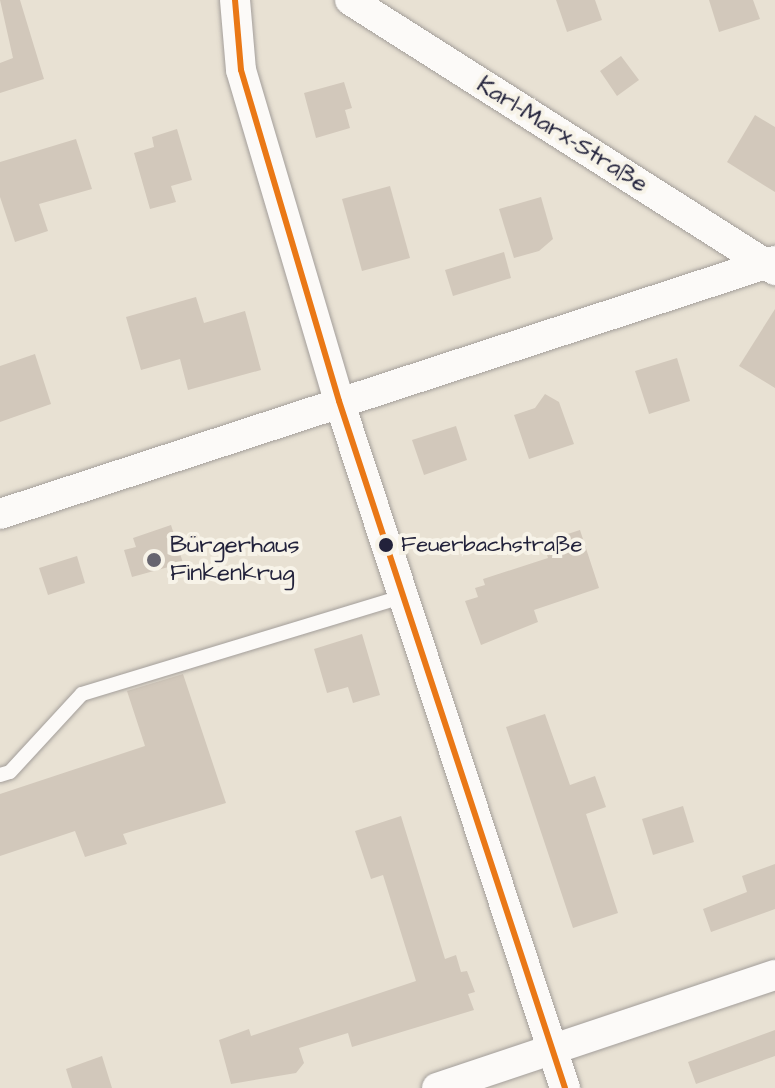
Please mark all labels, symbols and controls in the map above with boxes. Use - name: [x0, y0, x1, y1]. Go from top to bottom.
- street label: Karl-Marx-Straße: [471, 71, 653, 199]
- place label: Bürgerhaus Finkenkrug: [170, 532, 299, 588]
- place label: Feuerbachstraße: [401, 532, 583, 558]
- marker: Feuerbachstraße: [378, 537, 394, 553]
- marker: Bürgerhaus Finkenkrug: [145, 551, 163, 569]

